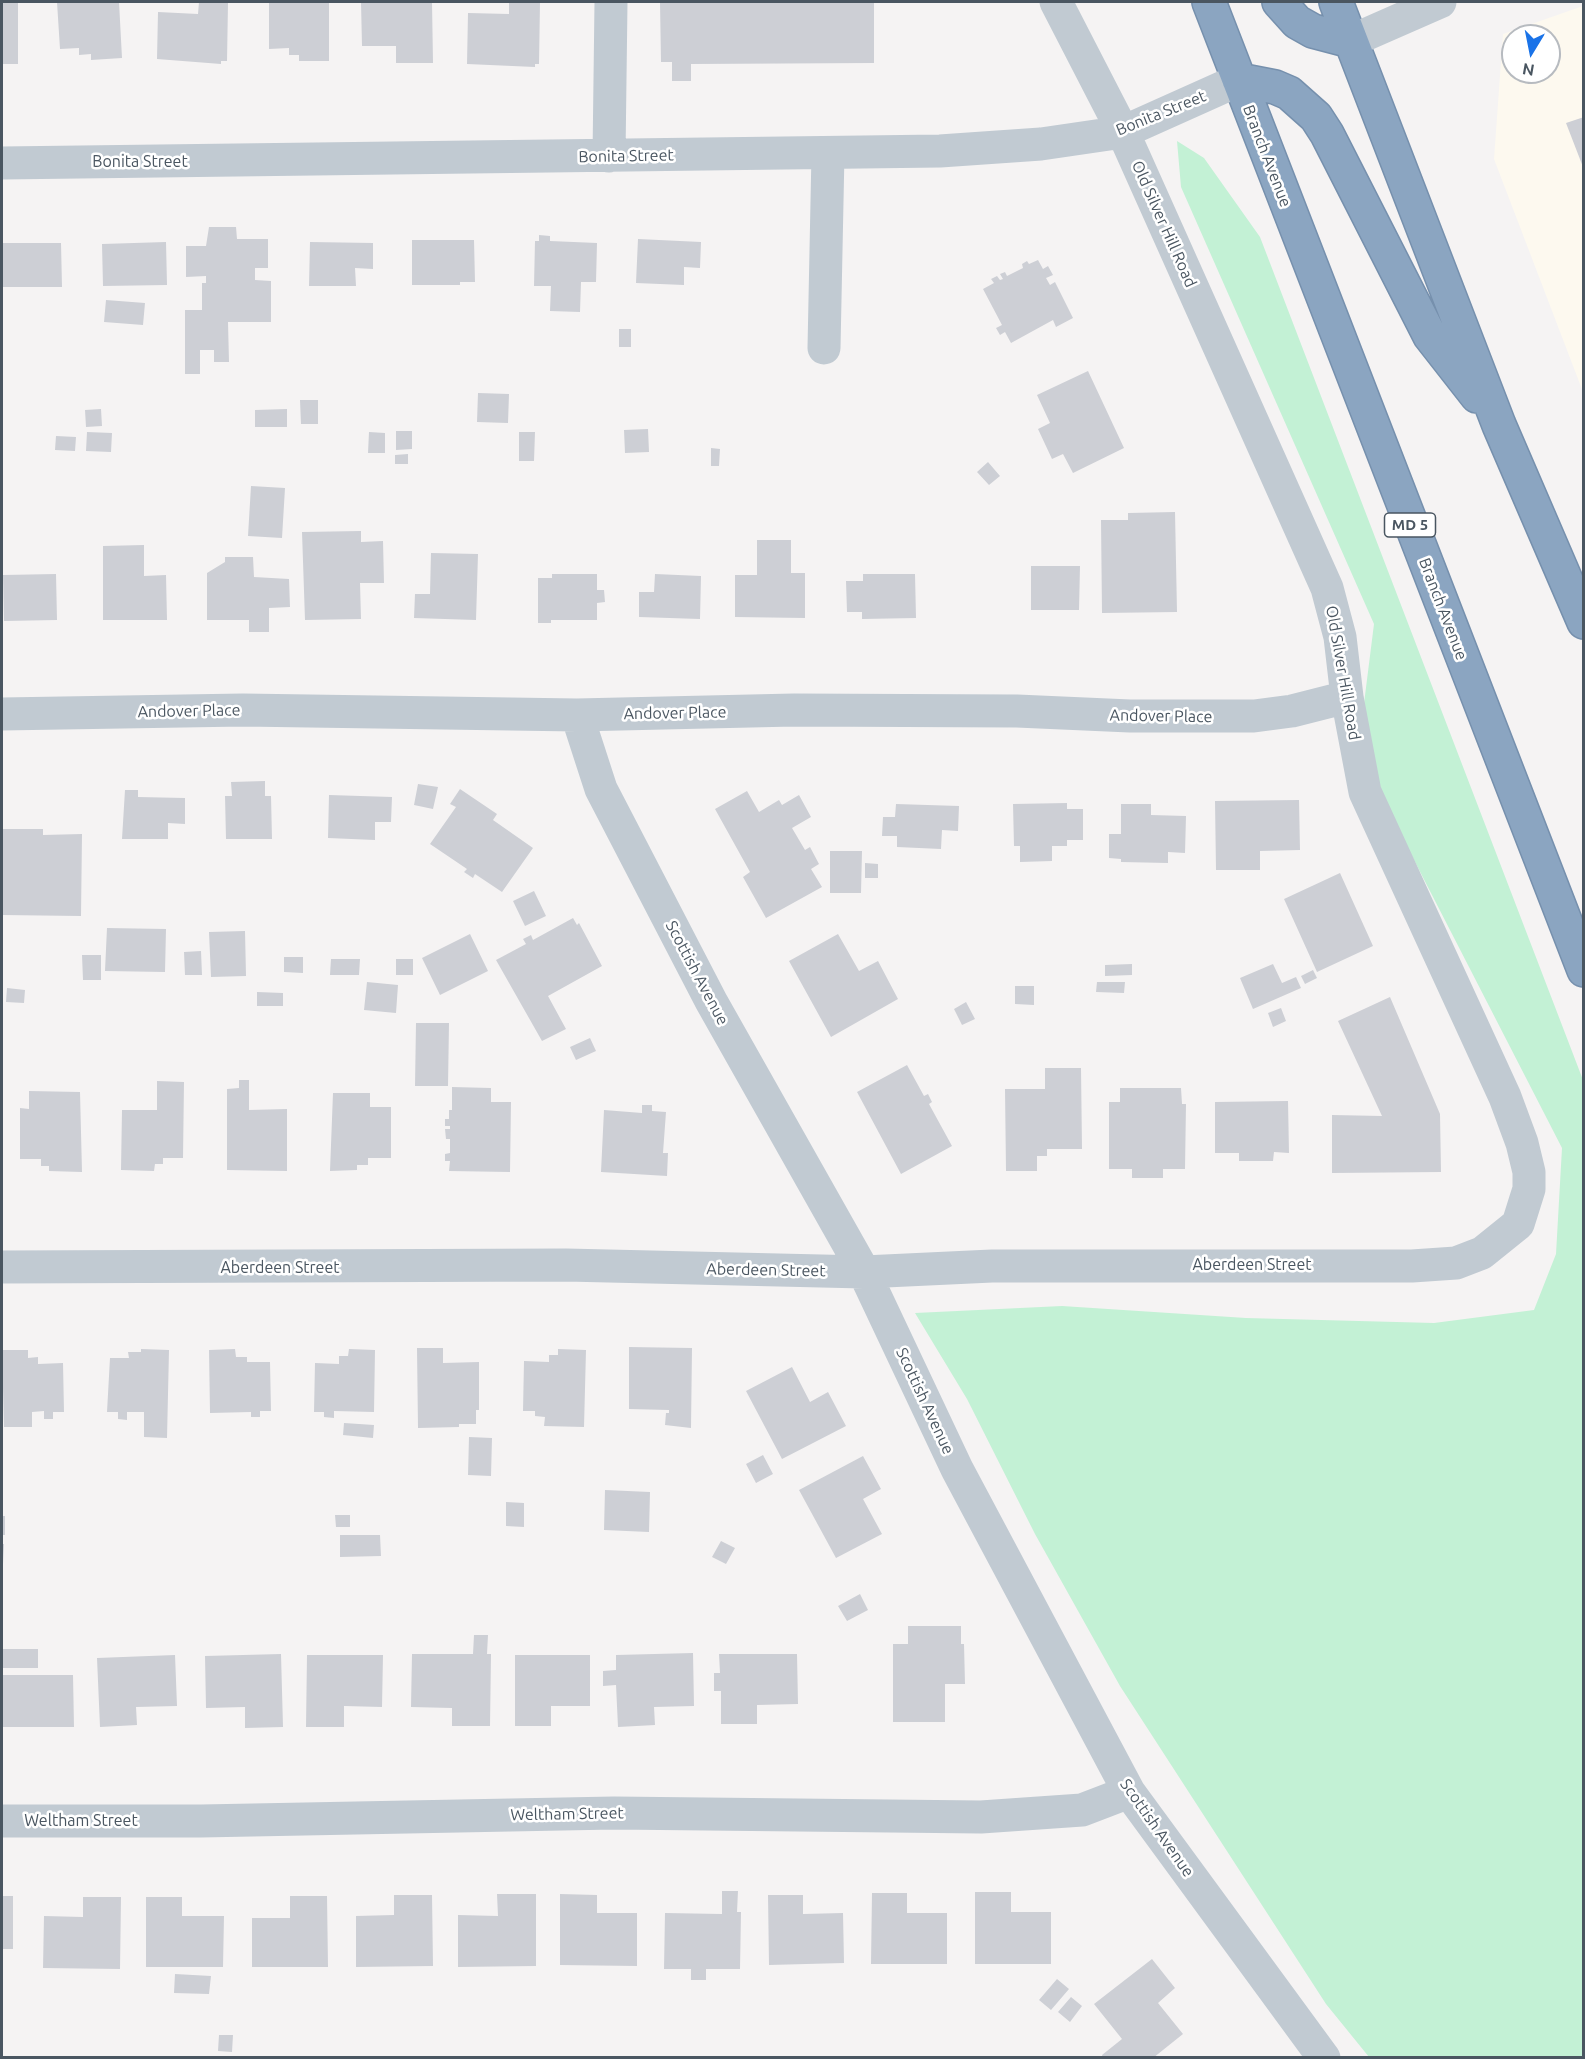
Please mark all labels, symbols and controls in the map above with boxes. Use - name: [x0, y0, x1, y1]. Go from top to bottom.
- north arrow: [1501, 24, 1561, 84]
- text: N: [1521, 60, 1536, 80]
- street label: Bonita Street: [1113, 86, 1209, 140]
- street label: Branch Avenue: [1239, 102, 1295, 210]
- street label: Bonita Street: [578, 146, 674, 166]
- street label: Bonita Street: [92, 152, 188, 172]
- street label: Old Silver Hill Road: [1127, 158, 1201, 290]
- road number: MD 5: [1384, 513, 1436, 537]
- street label: Branch Avenue: [1415, 555, 1471, 663]
- street label: Old Silver Hill Road: [1322, 604, 1364, 742]
- street label: Andover Place: [137, 701, 241, 721]
- street label: Andover Place: [623, 703, 727, 723]
- street label: Andover Place: [1109, 706, 1213, 726]
- street label: Scottish Avenue: [661, 918, 733, 1028]
- street label: Aberdeen Street: [1192, 1255, 1312, 1275]
- street label: Aberdeen Street: [220, 1258, 340, 1278]
- street label: Aberdeen Street: [706, 1259, 826, 1281]
- street label: Scottish Avenue: [892, 1345, 958, 1457]
- street label: Scottish Avenue: [1116, 1775, 1198, 1881]
- street label: Weltham Street: [510, 1803, 624, 1825]
- street label: Weltham Street: [24, 1811, 138, 1831]

